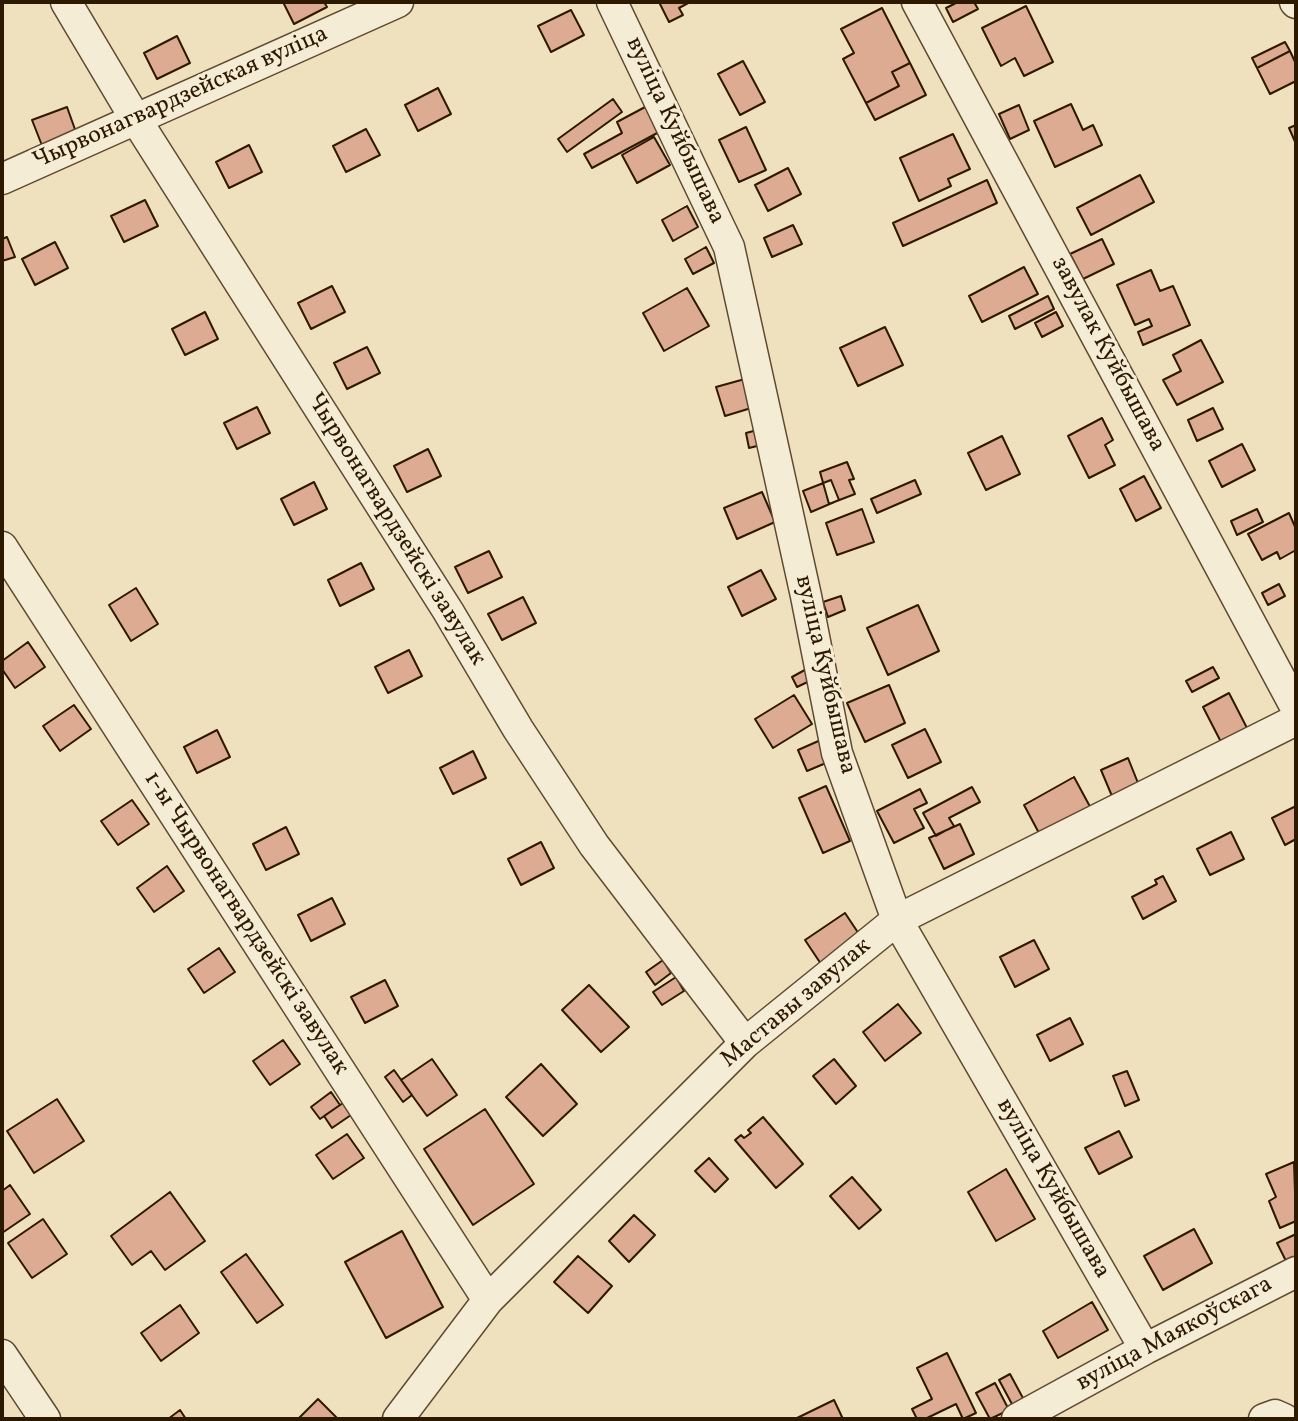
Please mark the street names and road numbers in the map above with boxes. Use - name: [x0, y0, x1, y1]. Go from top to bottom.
- street label: Чырвонагвардзейская вуліца: [29, 21, 333, 177]
- street label: вуліца Куйбышава: [618, 33, 730, 229]
- street label: завулак Куйбышава: [1044, 253, 1170, 457]
- street label: Чырвонагвардзейскі завулак: [299, 388, 491, 672]
- street label: вуліца Куйбышава: [787, 573, 861, 777]
- street label: 1-ы Чырвонагвардзейскі завулак: [136, 767, 354, 1081]
- street label: Маставы завулак: [716, 933, 878, 1075]
- street label: вуліца Куйбышава: [989, 1094, 1115, 1284]
- street label: вуліца Маякоўскага: [1072, 1271, 1278, 1399]

